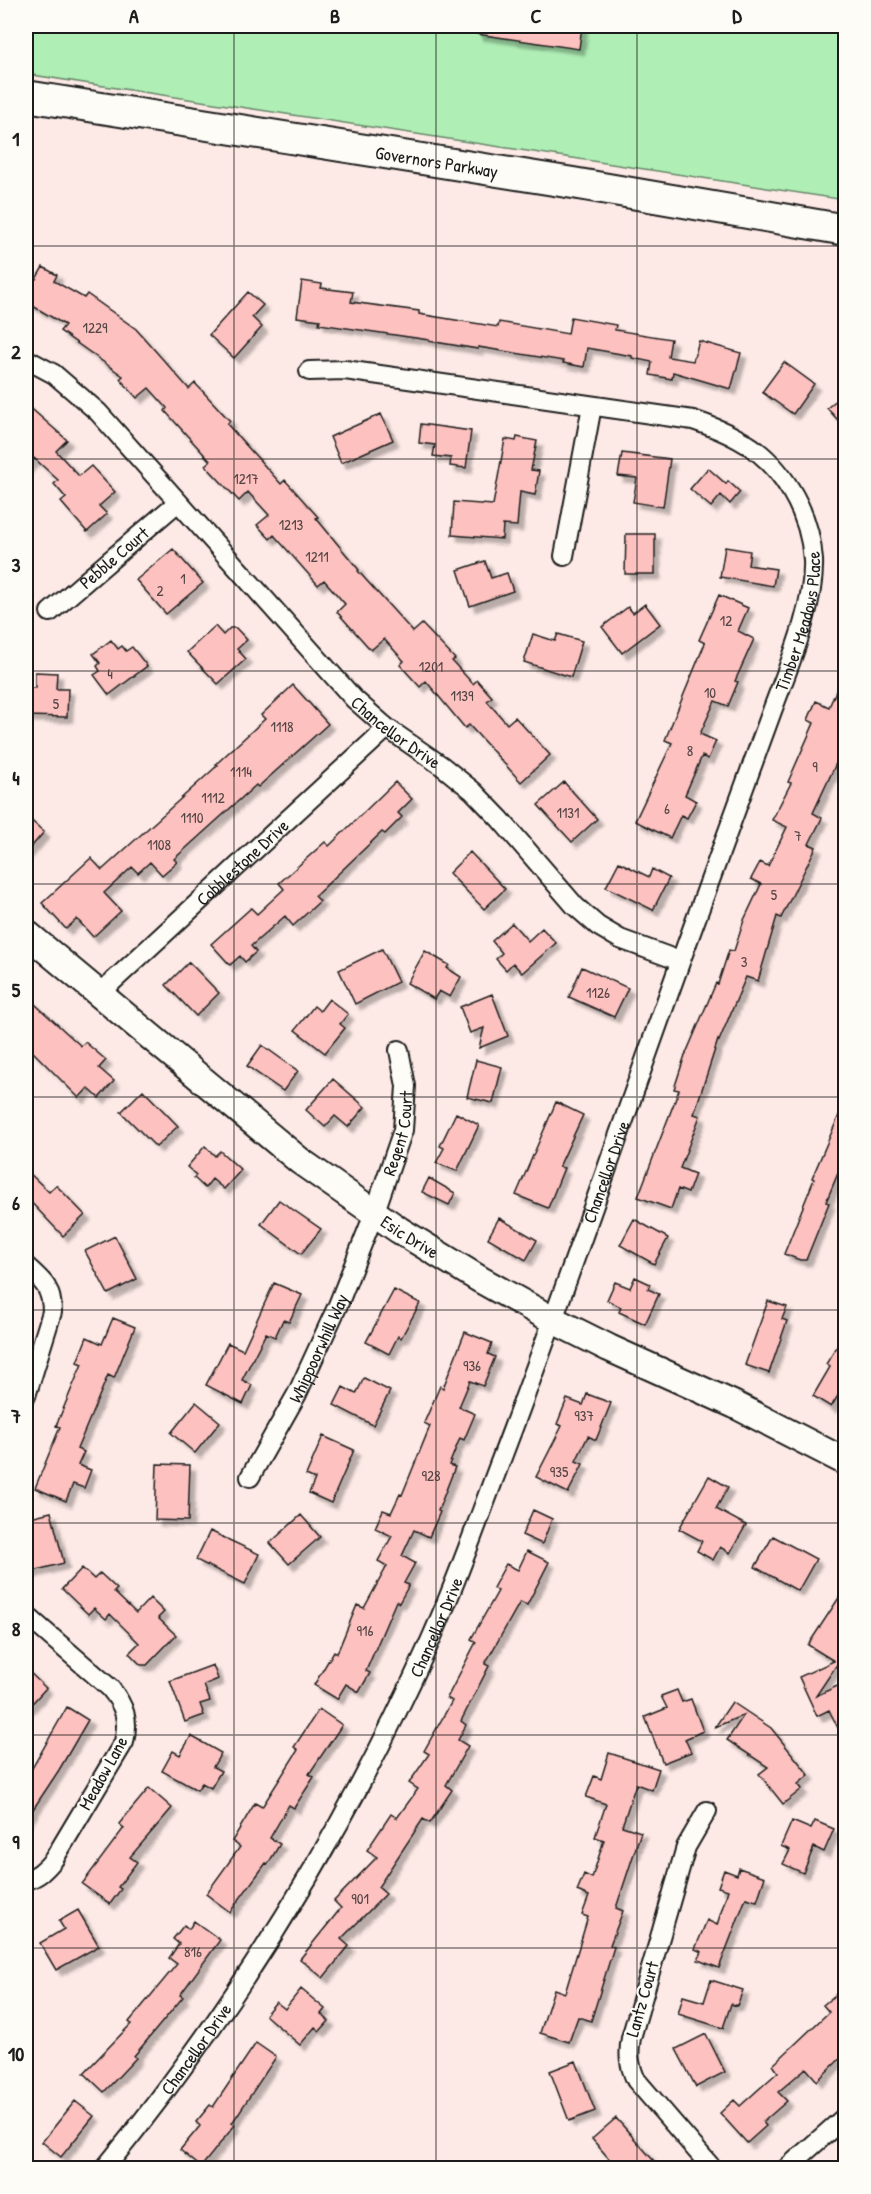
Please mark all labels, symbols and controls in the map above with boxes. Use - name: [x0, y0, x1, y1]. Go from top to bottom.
- text: A: [129, 2, 139, 29]
- text: B: [330, 2, 340, 29]
- text: C: [531, 2, 542, 29]
- text: D: [732, 2, 742, 29]
- text: 1: [12, 125, 20, 152]
- street label: Governors Parkway: [374, 139, 500, 183]
- house number: 1229: [83, 317, 108, 338]
- text: 2: [11, 338, 21, 365]
- house number: 1217: [233, 468, 259, 489]
- house number: 1213: [279, 514, 304, 535]
- street label: Pebble Court: [74, 520, 154, 594]
- house number: 1211: [305, 546, 329, 567]
- street label: Timber Meadows Place: [768, 550, 826, 695]
- text: 3: [12, 551, 21, 578]
- house number: 1: [180, 568, 186, 589]
- house number: 2: [156, 580, 164, 601]
- house number: 12: [720, 610, 732, 631]
- house number: 1201: [419, 656, 443, 677]
- house number: 4: [107, 663, 113, 684]
- house number: 10: [704, 682, 716, 703]
- house number: 1139: [450, 685, 474, 706]
- street label: Chancellor Drive: [346, 690, 446, 774]
- house number: 5: [53, 693, 60, 714]
- house number: 1118: [271, 716, 293, 737]
- house number: 8: [687, 740, 693, 761]
- house number: 9: [812, 756, 818, 777]
- house number: 1114: [230, 761, 252, 782]
- text: 4: [12, 764, 20, 791]
- house number: 1112: [201, 787, 225, 808]
- house number: 6: [664, 798, 670, 819]
- house number: 1131: [556, 802, 580, 823]
- house number: 1110: [180, 807, 204, 828]
- street label: Cobblestone Drive: [190, 813, 294, 911]
- house number: 7: [794, 825, 802, 846]
- house number: 1108: [147, 834, 171, 855]
- house number: 5: [771, 884, 778, 905]
- house number: 3: [741, 951, 748, 972]
- text: 5: [12, 976, 21, 1003]
- house number: 1126: [586, 982, 610, 1003]
- street label: Regent Court: [376, 1089, 418, 1179]
- street label: Chancellor Drive: [576, 1117, 635, 1226]
- text: 6: [12, 1189, 20, 1216]
- street label: Esic Drive: [376, 1209, 444, 1264]
- street label: Whippoorwhill Way: [282, 1290, 354, 1407]
- house number: 936: [463, 1355, 481, 1376]
- text: 7: [10, 1402, 21, 1429]
- house number: 937: [574, 1405, 594, 1426]
- house number: 935: [550, 1461, 569, 1482]
- house number: 928: [421, 1465, 441, 1486]
- street label: Chancellor Drive: [403, 1573, 468, 1681]
- text: 8: [12, 1615, 21, 1642]
- house number: 916: [357, 1620, 373, 1641]
- street label: Meadow Lane: [72, 1732, 134, 1814]
- text: 9: [12, 1828, 20, 1855]
- house number: 901: [351, 1888, 369, 1909]
- house number: 816: [184, 1941, 202, 1962]
- street label: Lantz Court: [619, 1958, 665, 2040]
- street label: Chancellor Drive: [155, 1998, 237, 2099]
- text: 10: [8, 2040, 24, 2067]

